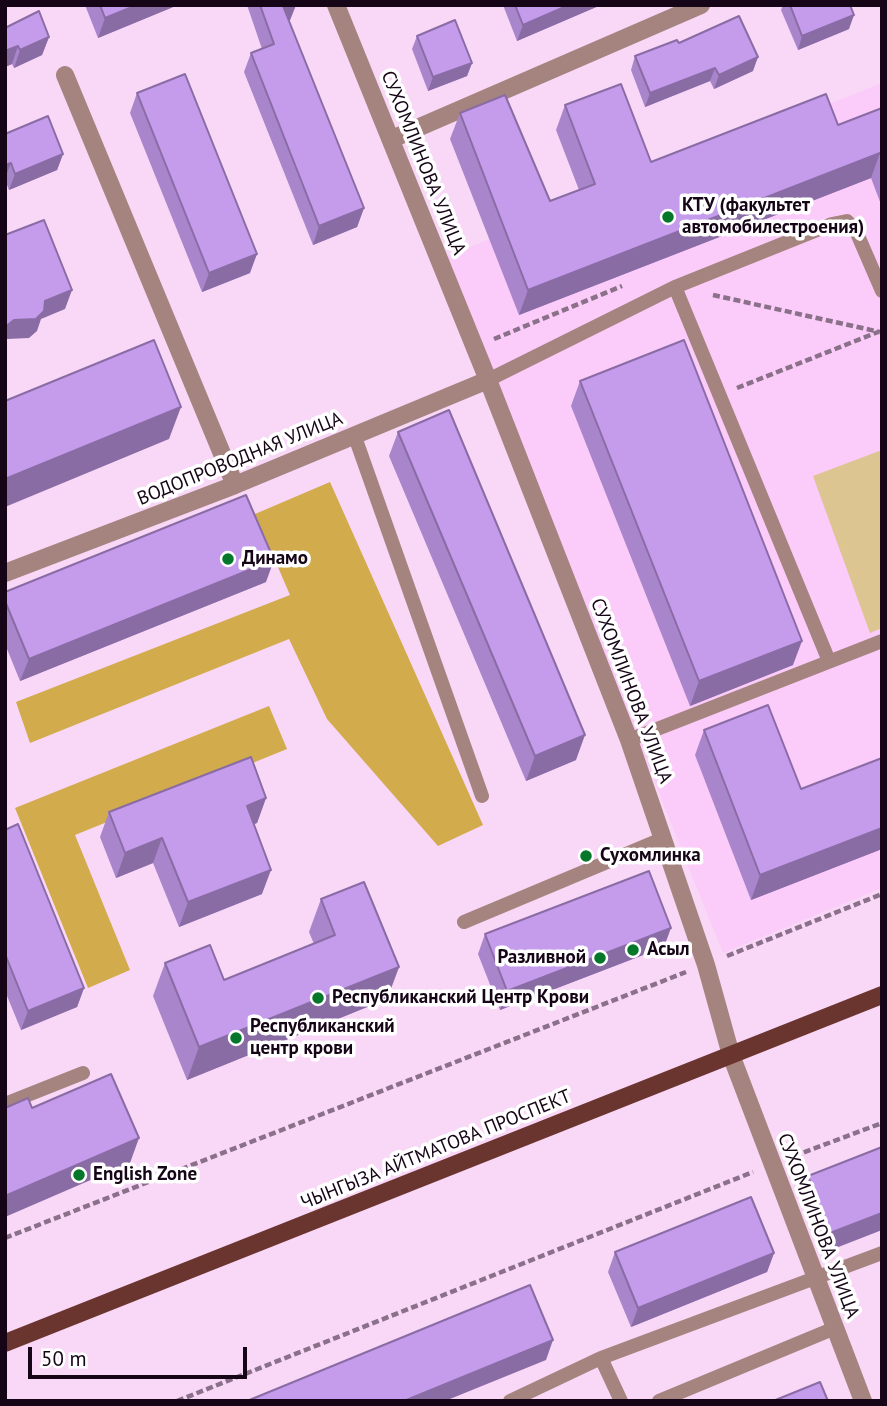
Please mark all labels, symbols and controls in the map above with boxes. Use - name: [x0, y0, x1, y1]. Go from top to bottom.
- street label: СУХОМЛИНОВА УЛИЦА: [376, 68, 470, 258]
- place label: КТУ (факультет автомобилестроения): [682, 195, 864, 239]
- marker: КТУ (факультет автомобилестроения): [660, 209, 676, 225]
- street label: ВОДОПРОВОДНАЯ УЛИЦА: [134, 407, 346, 511]
- place label: Динамо: [242, 548, 308, 570]
- marker: Динамо: [220, 551, 236, 567]
- street label: СУХОМЛИНОВА УЛИЦА: [585, 595, 677, 787]
- place label: Сухомлинка: [600, 845, 701, 867]
- marker: Сухомлинка: [578, 848, 594, 864]
- place label: Асыл: [647, 939, 690, 961]
- marker: Асыл: [625, 942, 641, 958]
- place label: Разливной: [497, 947, 586, 969]
- marker: Разливной: [592, 950, 608, 966]
- place label: Республиканский Центр Крови: [332, 987, 589, 1009]
- marker: Республиканский Центр Крови: [310, 990, 326, 1006]
- place label: Республиканский центр крови: [250, 1016, 395, 1060]
- marker: Республиканский центр крови: [228, 1030, 244, 1046]
- street label: ЧЫНГЫЗА АЙТМАТОВА ПРОСПЕКТ: [298, 1085, 574, 1215]
- street label: СУХОМЛИНОВА УЛИЦА: [772, 1130, 864, 1322]
- place label: English Zone: [93, 1164, 197, 1186]
- marker: English Zone: [71, 1167, 87, 1183]
- scale bar: [32, 1332, 250, 1376]
- text: 50 m: [41, 1345, 87, 1372]

